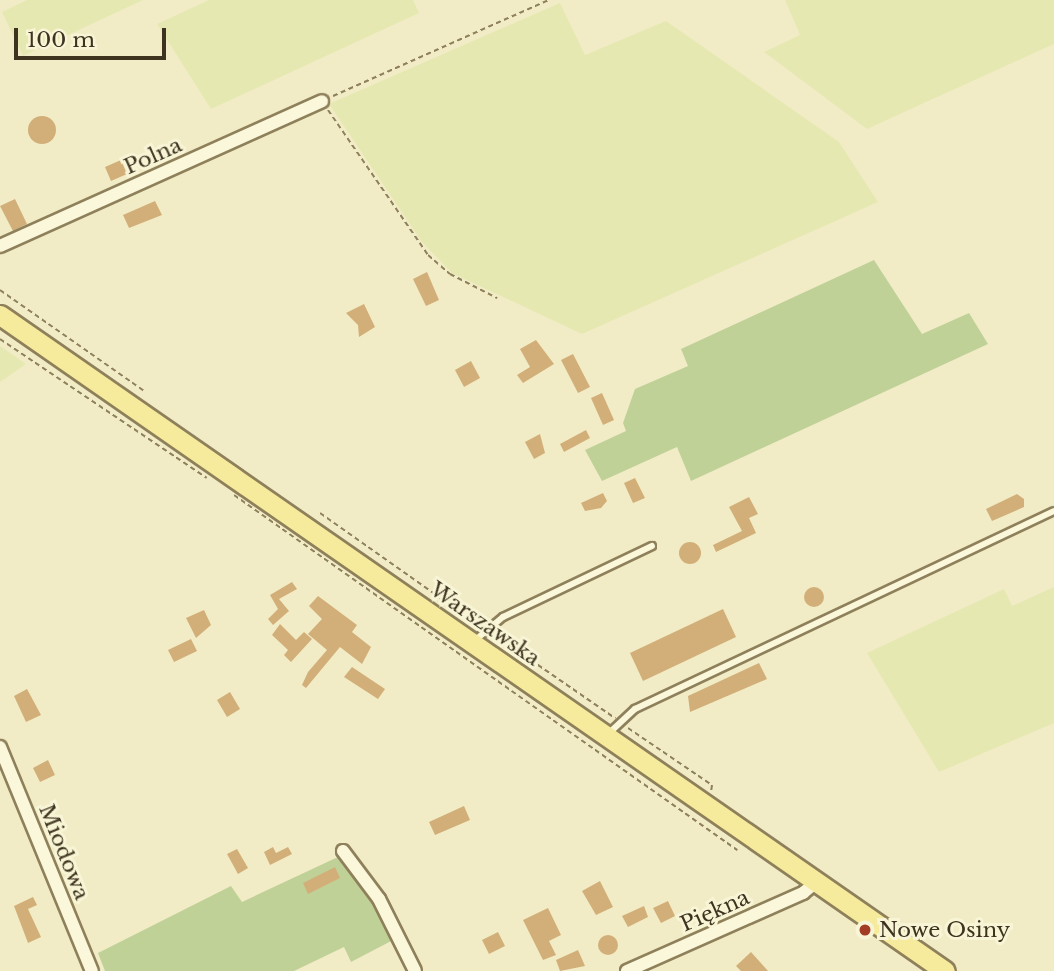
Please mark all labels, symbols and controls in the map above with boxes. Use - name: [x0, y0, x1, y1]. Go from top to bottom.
- scale bar: [18, 14, 170, 58]
- text: 100 m: [27, 27, 95, 53]
- street label: Polna: [120, 132, 186, 180]
- street label: Warszawska: [425, 577, 545, 671]
- street label: Miodowa: [33, 801, 95, 903]
- street label: Piękna: [677, 885, 753, 937]
- place label: Nowe Osiny: [879, 917, 1010, 943]
- marker: Nowe Osiny: [857, 922, 873, 938]

